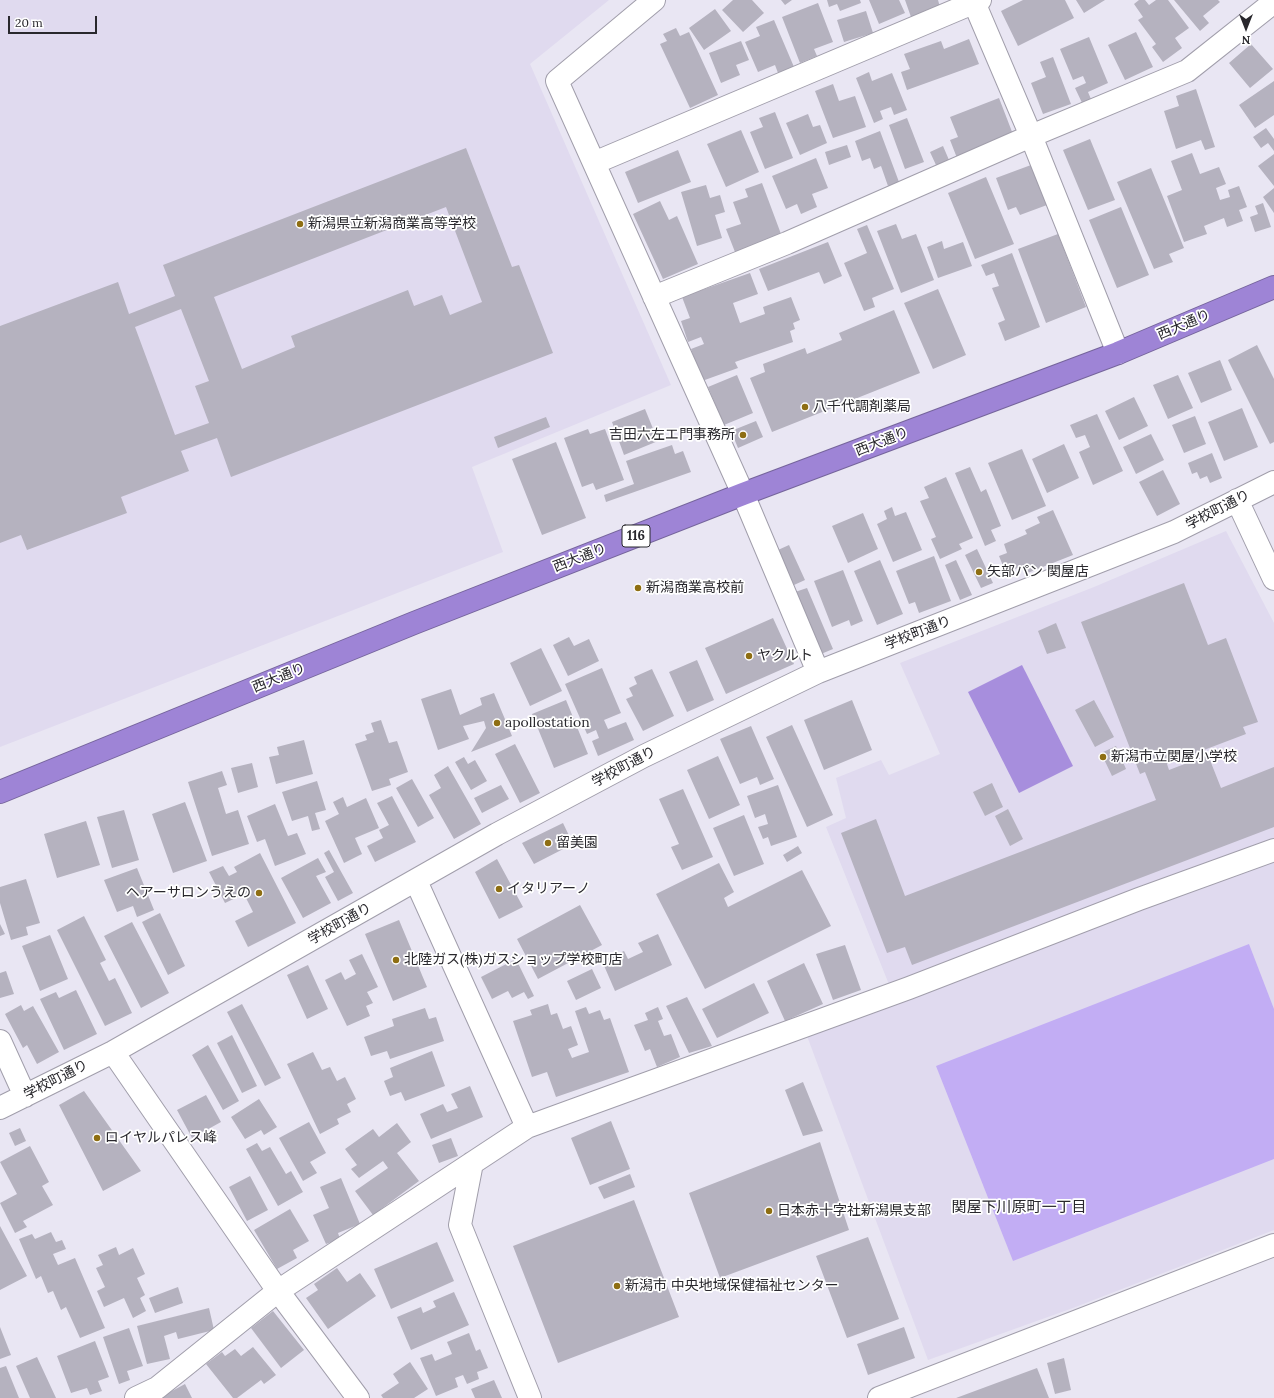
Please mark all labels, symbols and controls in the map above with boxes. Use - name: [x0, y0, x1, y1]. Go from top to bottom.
- scale bar: [10, 8, 99, 34]
- north arrow: [1226, 8, 1266, 48]
- text: 20 m: [15, 15, 43, 30]
- text: N: [1242, 33, 1250, 47]
- place label: 新潟県立新潟商業高等学校: [308, 216, 476, 232]
- marker: 新潟県立新潟商業高等学校: [295, 219, 305, 229]
- street label: 西大通り: [1155, 306, 1213, 344]
- place label: 八千代調剤薬局: [813, 399, 911, 415]
- marker: 八千代調剤薬局: [800, 402, 810, 412]
- street label: 西大通り: [853, 424, 911, 460]
- place label: 吉田六左エ門事務所: [609, 427, 735, 443]
- marker: 吉田六左エ門事務所: [738, 430, 748, 440]
- street label: 学校町通り: [1183, 487, 1253, 533]
- road number: 116: [622, 525, 650, 547]
- street label: 西大通り: [551, 540, 609, 576]
- place label: 矢部パン 関屋店: [987, 564, 1089, 580]
- marker: 矢部パン 関屋店: [974, 567, 984, 577]
- place label: 新潟商業高校前: [646, 580, 744, 596]
- marker: 新潟商業高校前: [633, 583, 643, 593]
- street label: 学校町通り: [882, 613, 954, 653]
- place label: ヤクルト: [757, 648, 813, 664]
- marker: ヤクルト: [744, 651, 754, 661]
- street label: 西大通り: [250, 660, 308, 696]
- place label: apollostation: [505, 715, 590, 731]
- marker: apollostation: [492, 718, 502, 728]
- street label: 学校町通り: [589, 743, 659, 791]
- place label: 新潟市立関屋小学校: [1111, 749, 1237, 765]
- marker: 新潟市立関屋小学校: [1098, 752, 1108, 762]
- place label: 留美園: [556, 835, 598, 851]
- marker: 留美園: [543, 838, 553, 848]
- place label: イタリアーノ: [507, 881, 590, 897]
- marker: イタリアーノ: [494, 884, 504, 894]
- place label: ヘアーサロンうえの: [126, 885, 251, 901]
- marker: ヘアーサロンうえの: [254, 888, 264, 898]
- street label: 学校町通り: [305, 900, 375, 948]
- place label: 北陸ガス(株)ガスショップ学校町店: [404, 952, 623, 968]
- marker: 北陸ガス(株)ガスショップ学校町店: [391, 955, 401, 965]
- street label: 学校町通り: [21, 1057, 91, 1103]
- place label: ロイヤルパレス峰: [105, 1130, 217, 1146]
- marker: ロイヤルパレス峰: [92, 1133, 102, 1143]
- district label: 関屋下川原町一丁目: [952, 1199, 1086, 1217]
- place label: 日本赤十字社新潟県支部: [777, 1203, 931, 1219]
- marker: 日本赤十字社新潟県支部: [764, 1206, 774, 1216]
- place label: 新潟市 中央地域保健福祉センター: [625, 1278, 839, 1294]
- marker: 新潟市 中央地域保健福祉センター: [612, 1281, 622, 1291]

